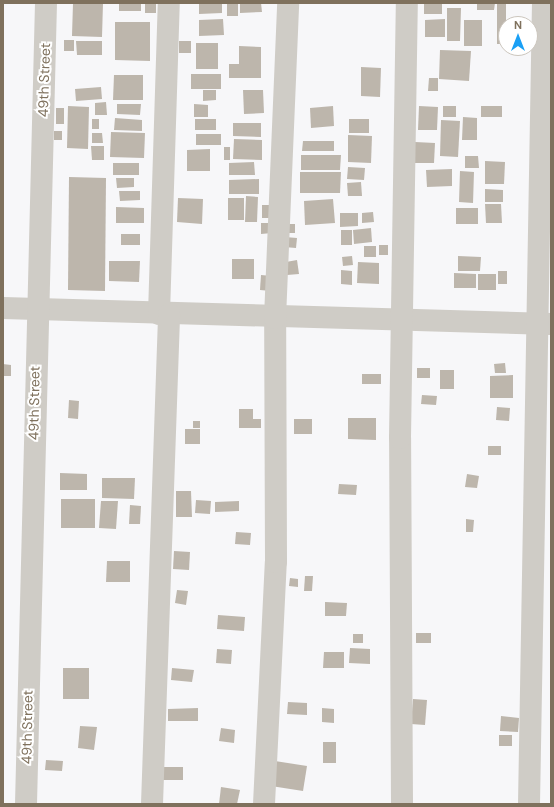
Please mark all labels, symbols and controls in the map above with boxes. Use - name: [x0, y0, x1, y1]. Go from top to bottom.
- north arrow: [498, 16, 538, 56]
- text: N: [514, 18, 522, 32]
- street label: 49th Street: [34, 43, 54, 117]
- street label: 49th Street: [25, 366, 43, 440]
- street label: 49th Street: [18, 690, 36, 764]

